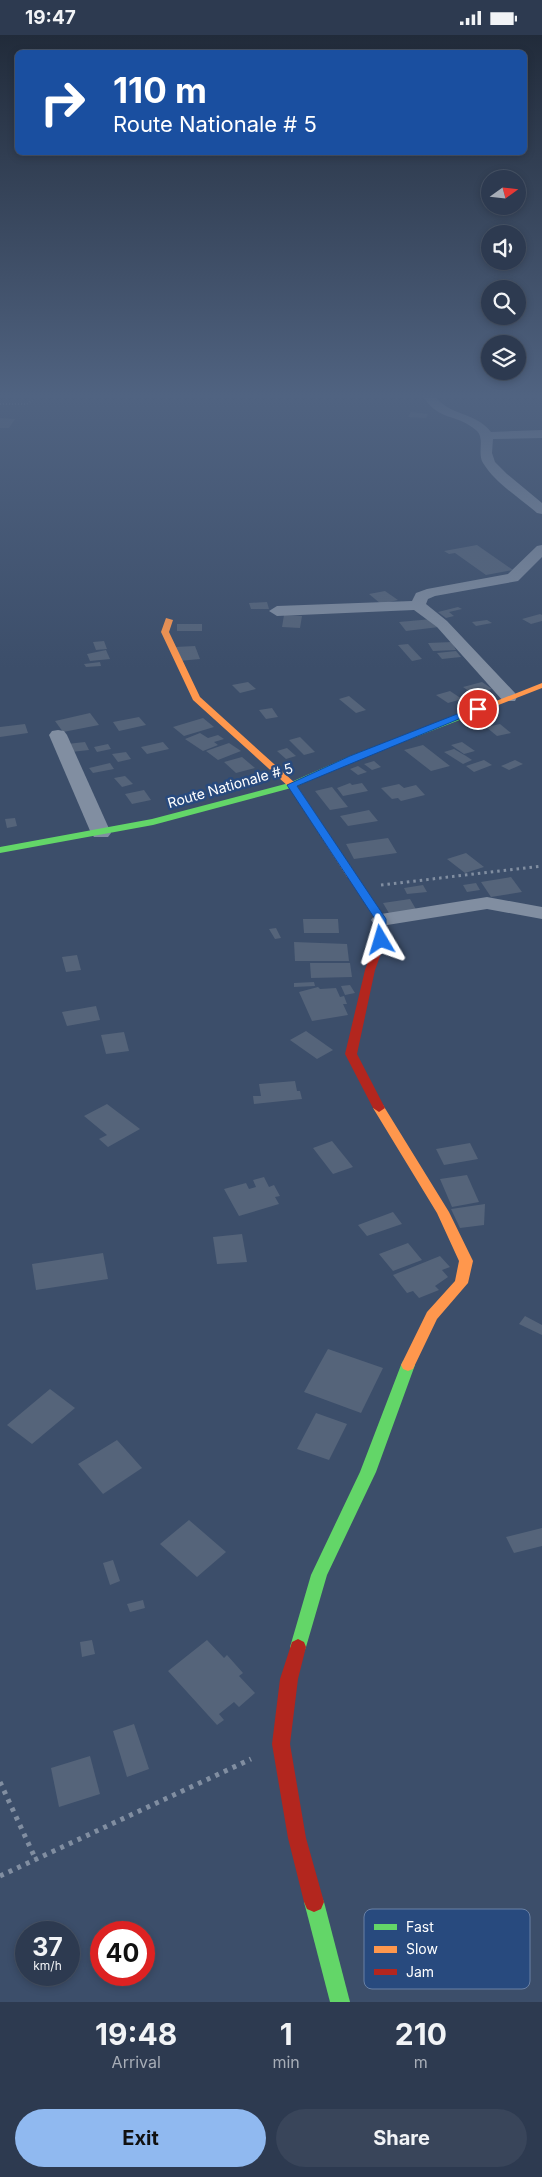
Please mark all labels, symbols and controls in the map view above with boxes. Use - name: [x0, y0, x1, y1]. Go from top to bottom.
- text: 19:47: [25, 6, 76, 29]
- text: 110 m: [113, 69, 207, 111]
- icon: right: [30, 70, 95, 135]
- text: Route Nationale # 5: [113, 111, 317, 137]
- north arrow: [481, 170, 526, 215]
- map controls: [481, 170, 526, 380]
- button: sound: [481, 225, 526, 270]
- button: search: [481, 280, 526, 325]
- button: layers: [481, 335, 526, 380]
- pin: [457, 688, 499, 730]
- icon: arrive: [464, 695, 492, 723]
- street label: Route Nationale # 5: [165, 759, 295, 811]
- position arrow: [354, 913, 406, 965]
- legend: [364, 1909, 530, 1989]
- text: Fast: [406, 1918, 434, 1935]
- speed limit sign: 40: [90, 1921, 155, 1986]
- text: 37: [32, 1932, 63, 1962]
- text: Slow: [406, 1940, 438, 1957]
- text: km/h: [33, 1958, 62, 1973]
- text: Jam: [406, 1963, 434, 1980]
- text: 19:48: [95, 2016, 177, 2052]
- text: 1: [280, 2016, 293, 2052]
- text: 210: [395, 2016, 447, 2052]
- text: Arrival: [112, 2052, 161, 2072]
- text: min: [272, 2052, 300, 2072]
- text: m: [414, 2052, 428, 2072]
- button: Exit: [15, 2109, 266, 2167]
- button: Share: [276, 2109, 527, 2167]

